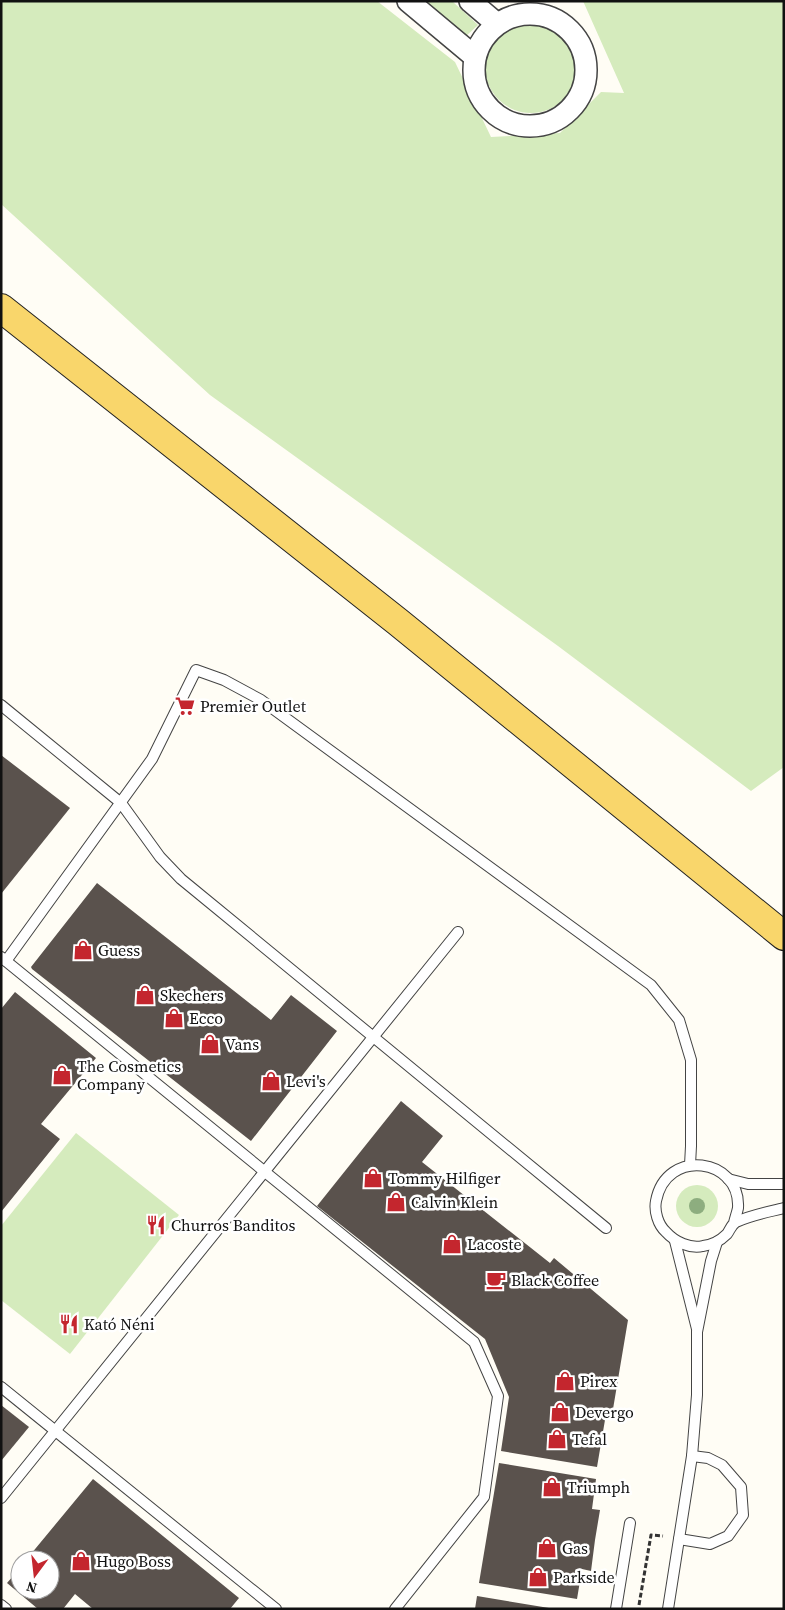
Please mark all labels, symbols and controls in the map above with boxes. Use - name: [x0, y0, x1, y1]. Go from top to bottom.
- supermarket icon: Premier Outlet: [174, 695, 196, 717]
- place label: Premier Outlet: [200, 695, 307, 717]
- shop icon: Guess: [72, 939, 94, 961]
- place label: Guess: [98, 939, 140, 961]
- shop icon: Skechers: [134, 984, 156, 1006]
- place label: Skechers: [160, 984, 224, 1006]
- shop icon: Ecco: [163, 1007, 185, 1029]
- place label: Ecco: [189, 1007, 223, 1029]
- shop icon: Vans: [199, 1033, 221, 1055]
- place label: Vans: [225, 1033, 259, 1055]
- place label: The Cosmetics Company: [77, 1055, 181, 1095]
- shop icon: The Cosmetics Company: [51, 1064, 73, 1086]
- shop icon: Levi's: [260, 1070, 282, 1092]
- place label: Levi's: [286, 1070, 326, 1092]
- shop icon: Tommy Hilfiger: [362, 1167, 384, 1189]
- place label: Tommy Hilfiger: [388, 1167, 501, 1189]
- shop icon: Calvin Klein: [385, 1191, 407, 1213]
- place label: Calvin Klein: [411, 1191, 498, 1213]
- restaurant icon: Churros Banditos: [145, 1214, 167, 1236]
- place label: Churros Banditos: [171, 1214, 295, 1236]
- shop icon: Lacoste: [441, 1233, 463, 1255]
- place label: Lacoste: [467, 1233, 522, 1255]
- cafe icon: Black Coffee: [485, 1269, 507, 1291]
- place label: Black Coffee: [511, 1269, 599, 1291]
- restaurant icon: Kató Néni: [58, 1313, 80, 1335]
- place label: Kató Néni: [84, 1313, 155, 1335]
- shop icon: Pirex: [554, 1370, 576, 1392]
- place label: Pirex: [580, 1370, 618, 1392]
- shop icon: Devergo: [549, 1401, 571, 1423]
- place label: Devergo: [575, 1401, 634, 1423]
- shop icon: Tefal: [546, 1428, 568, 1450]
- place label: Tefal: [572, 1428, 607, 1450]
- shop icon: Triumph: [541, 1476, 563, 1498]
- place label: Triumph: [567, 1476, 630, 1498]
- shop icon: Gas: [536, 1537, 558, 1559]
- place label: Gas: [562, 1537, 588, 1559]
- north arrow: [10, 1550, 60, 1600]
- shop icon: Hugo Boss: [70, 1550, 92, 1572]
- place label: Hugo Boss: [96, 1550, 171, 1572]
- shop icon: Parkside: [527, 1566, 549, 1588]
- place label: Parkside: [553, 1566, 615, 1588]
- text: N: [24, 1577, 39, 1599]

